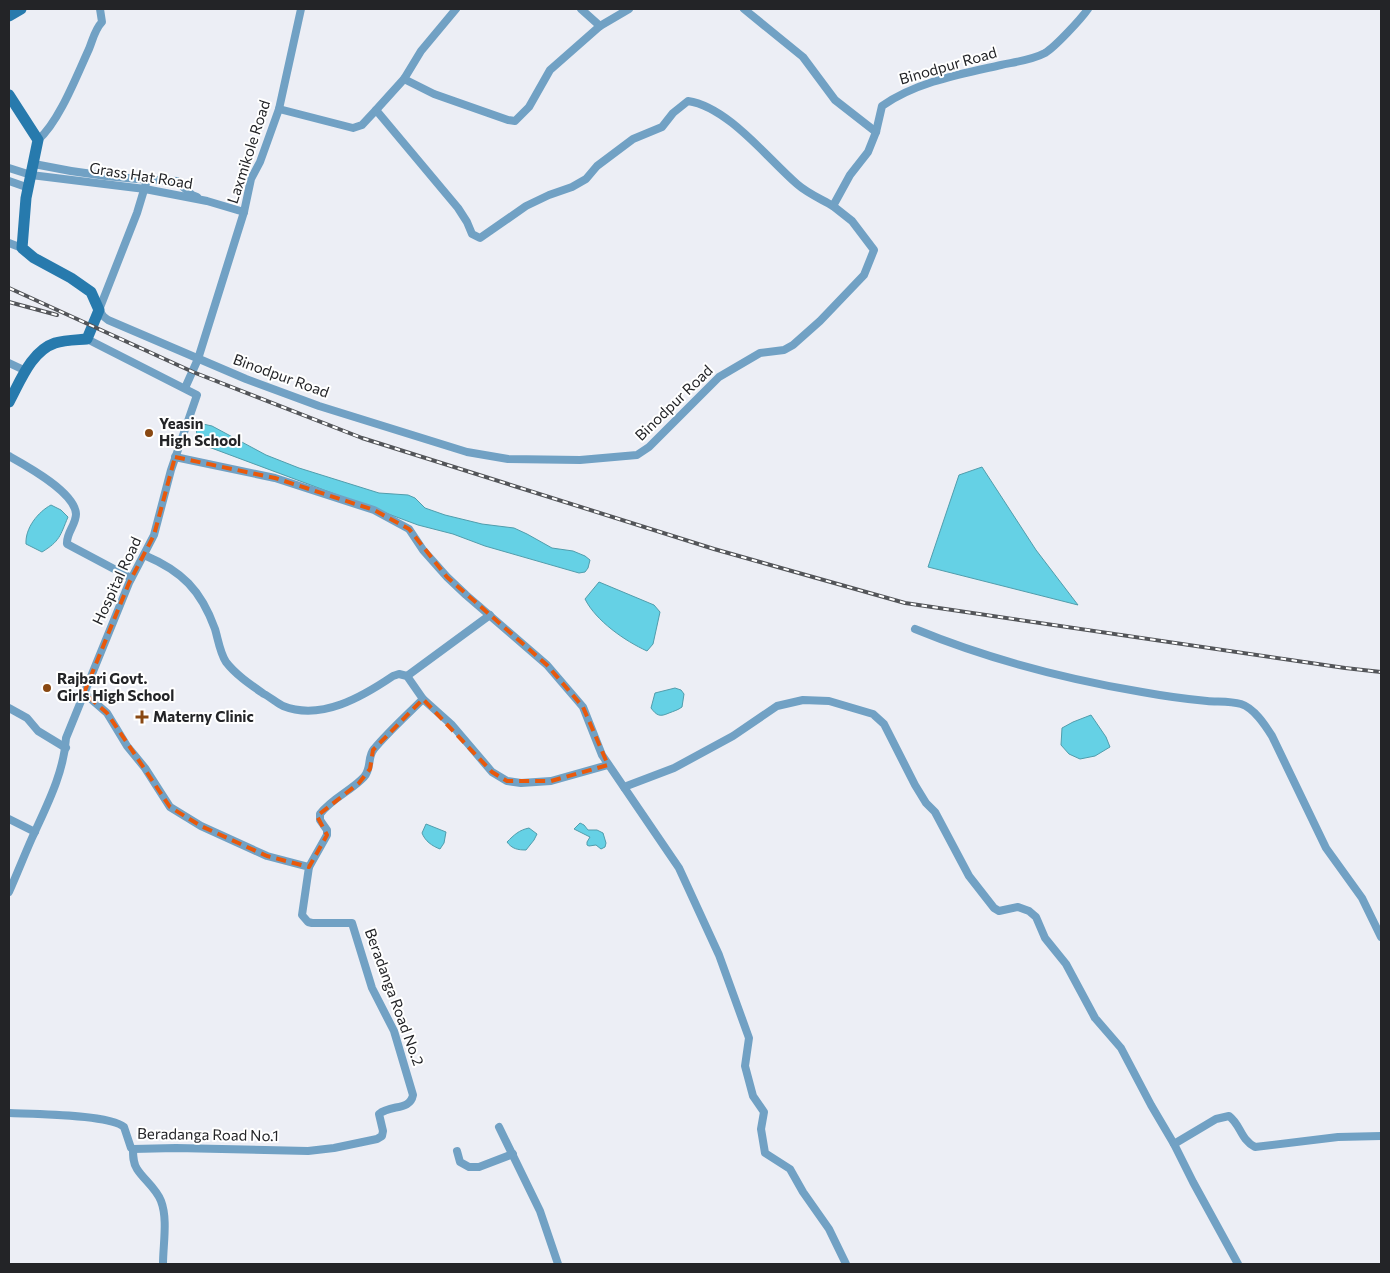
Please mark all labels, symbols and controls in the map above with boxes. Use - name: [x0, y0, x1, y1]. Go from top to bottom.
- street label: Binodpur Road: [897, 42, 999, 88]
- street label: Laxmikole Road: [223, 98, 273, 206]
- street label: Grass Hat Road: [88, 158, 194, 192]
- street label: Binodpur Road: [231, 349, 332, 401]
- street label: Binodpur Road: [631, 361, 716, 444]
- place label: Yeasin High School: [159, 414, 241, 449]
- marker: Yeasin High School: [143, 427, 155, 439]
- street label: Hospital Road: [88, 534, 144, 628]
- place label: Rajbari Govt. Girls High School: [57, 669, 174, 704]
- marker: Rajbari Govt. Girls High School: [41, 682, 53, 694]
- place label: Materny Clinic: [153, 707, 254, 725]
- marker: Materny Clinic: [135, 710, 149, 724]
- street label: Beradanga Road No.2: [362, 926, 428, 1068]
- street label: Beradanga Road No.1: [137, 1124, 279, 1144]

